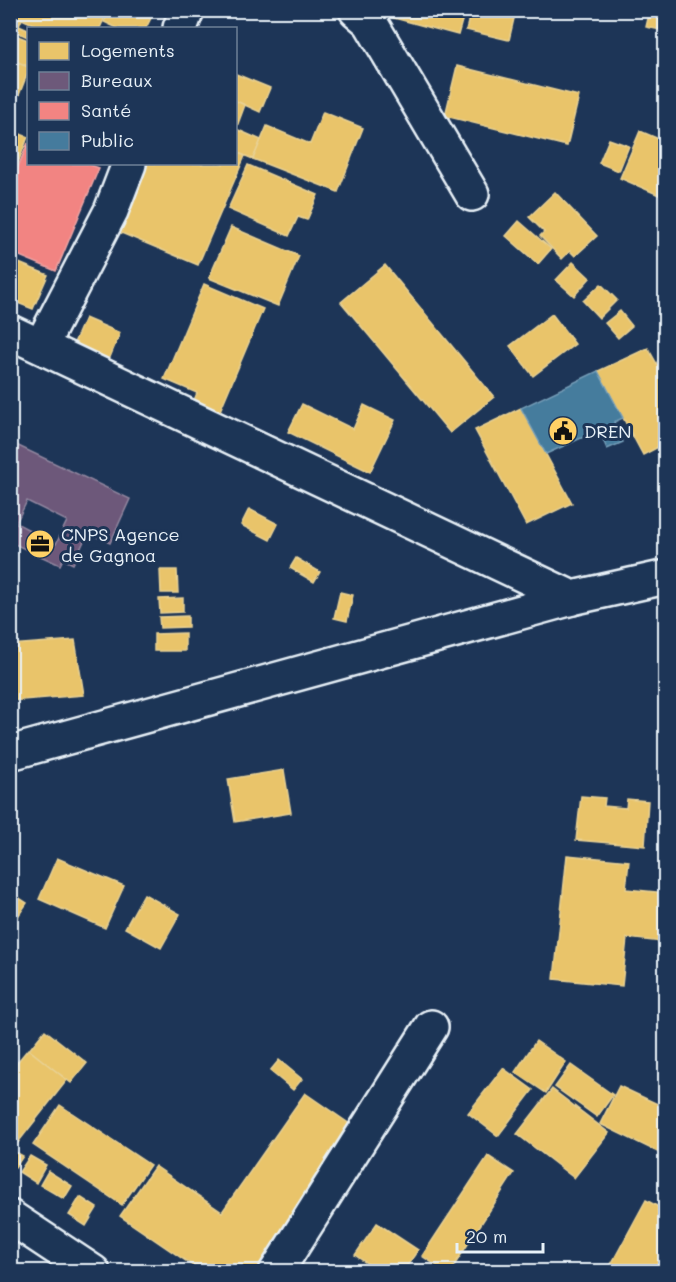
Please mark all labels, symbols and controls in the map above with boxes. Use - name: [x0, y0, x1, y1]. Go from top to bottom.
- legend: [27, 27, 237, 165]
- text: Logements: [81, 38, 175, 62]
- text: Bureaux: [81, 68, 152, 92]
- text: Santé: [81, 98, 131, 122]
- text: Public: [81, 128, 134, 152]
- public building icon: DREN: [547, 415, 579, 447]
- place label: DREN: [584, 419, 632, 443]
- place label: CNPS Agence de Gagnoa: [61, 522, 180, 567]
- office icon: CNPS Agence de Gagnoa: [24, 528, 56, 560]
- scale bar: [457, 1216, 542, 1254]
- text: 20 m: [466, 1224, 507, 1248]

